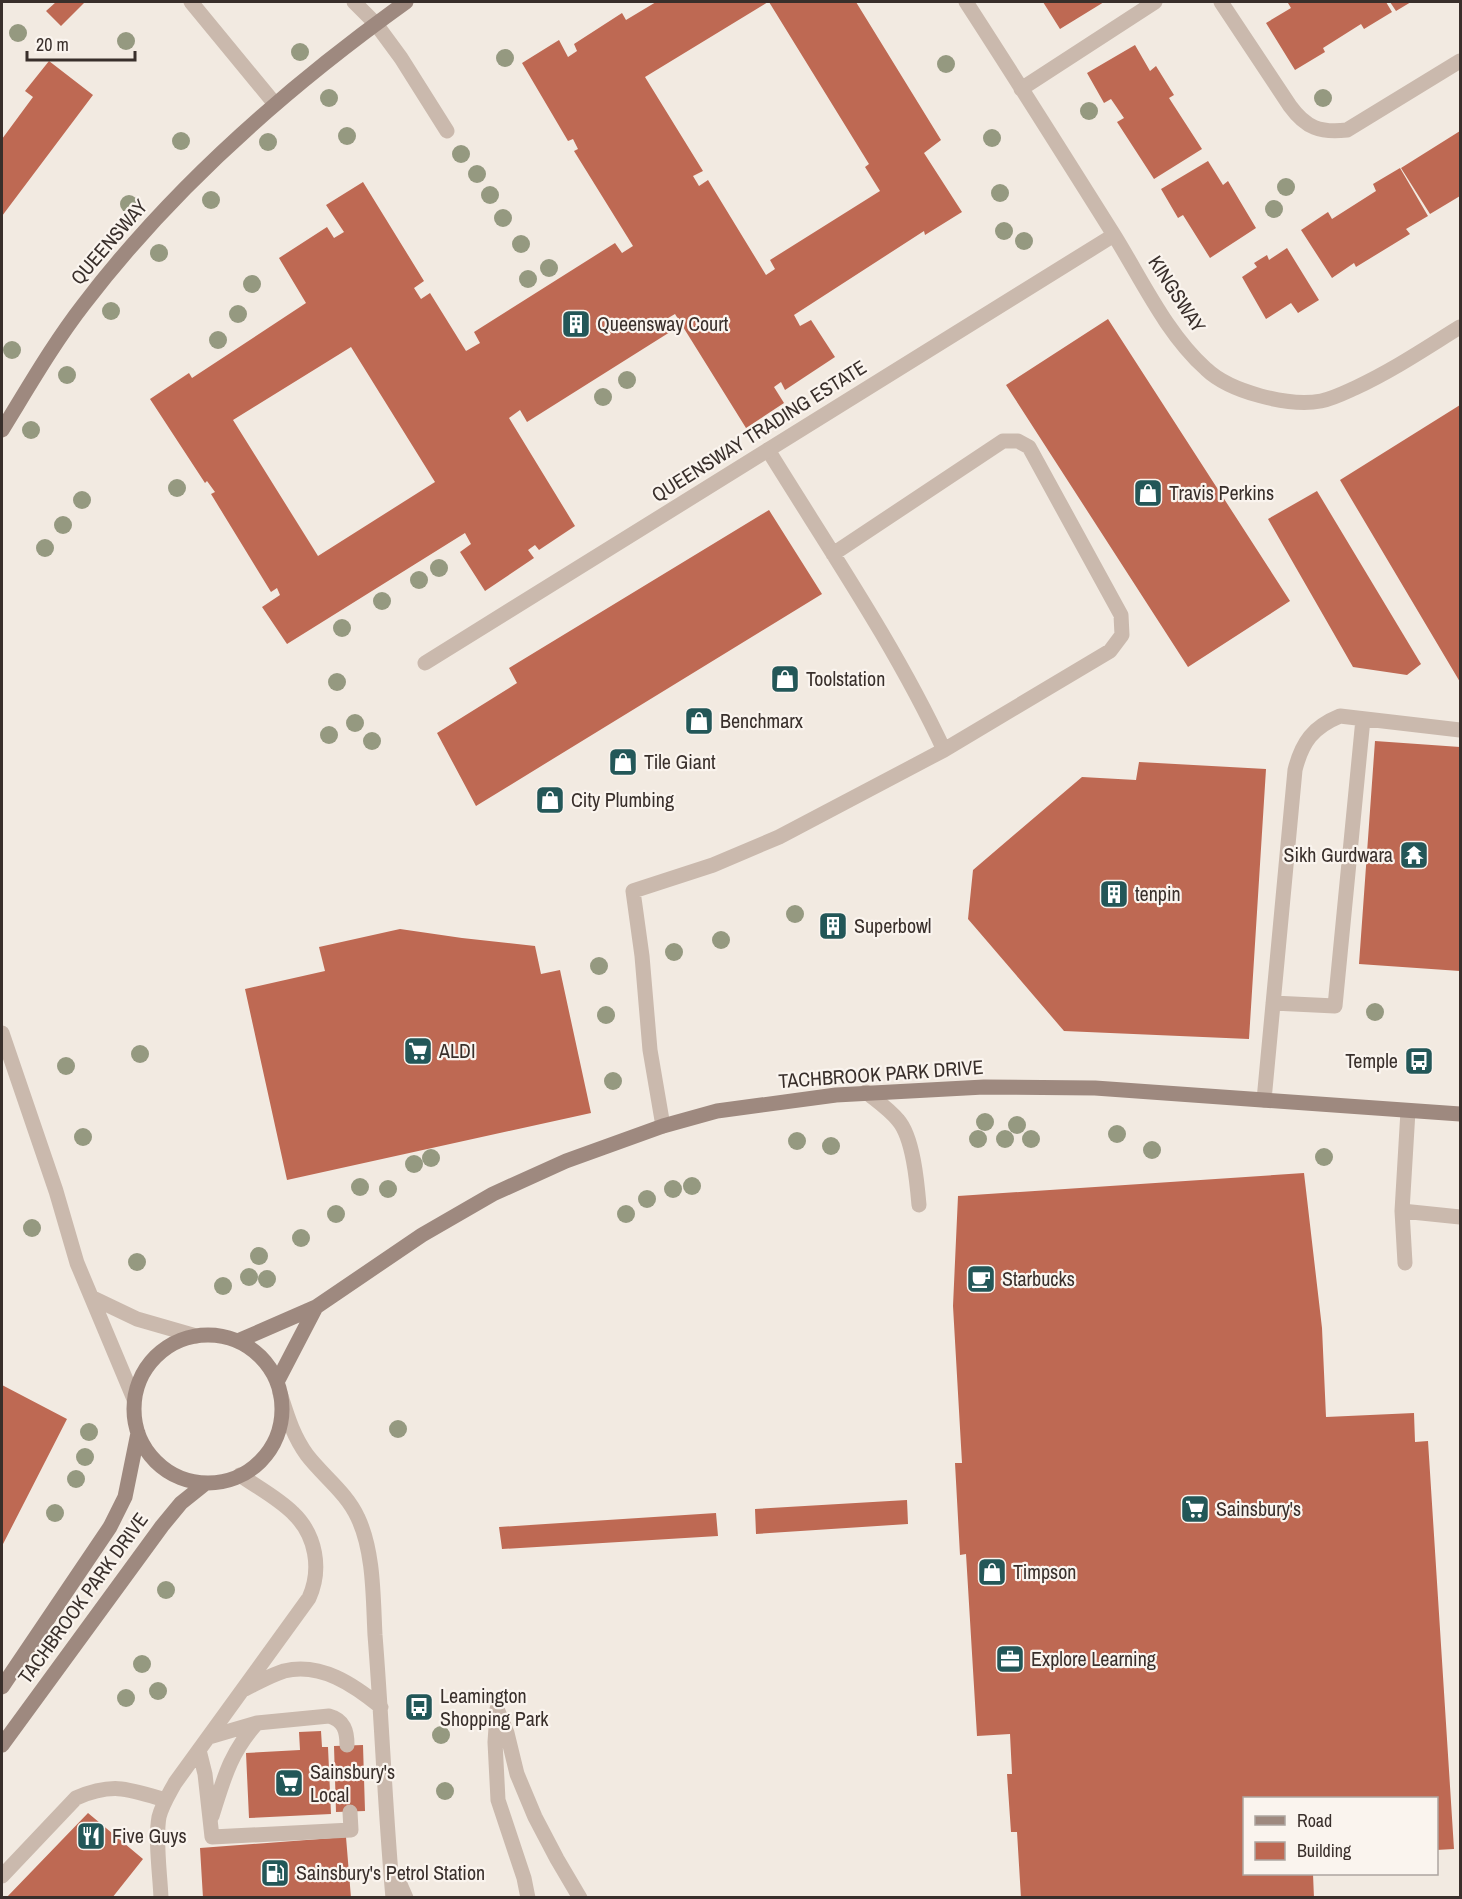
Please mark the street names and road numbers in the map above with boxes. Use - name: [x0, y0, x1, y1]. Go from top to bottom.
- street label: QUEENSWAY: [64, 193, 153, 290]
- street label: KINGSWAY: [1143, 250, 1212, 337]
- street label: QUEENSWAY TRADING ESTATE: [646, 353, 871, 508]
- street label: TACHBROOK PARK DRIVE: [778, 1053, 984, 1094]
- street label: TACHBROOK PARK DRIVE: [11, 1507, 154, 1689]

